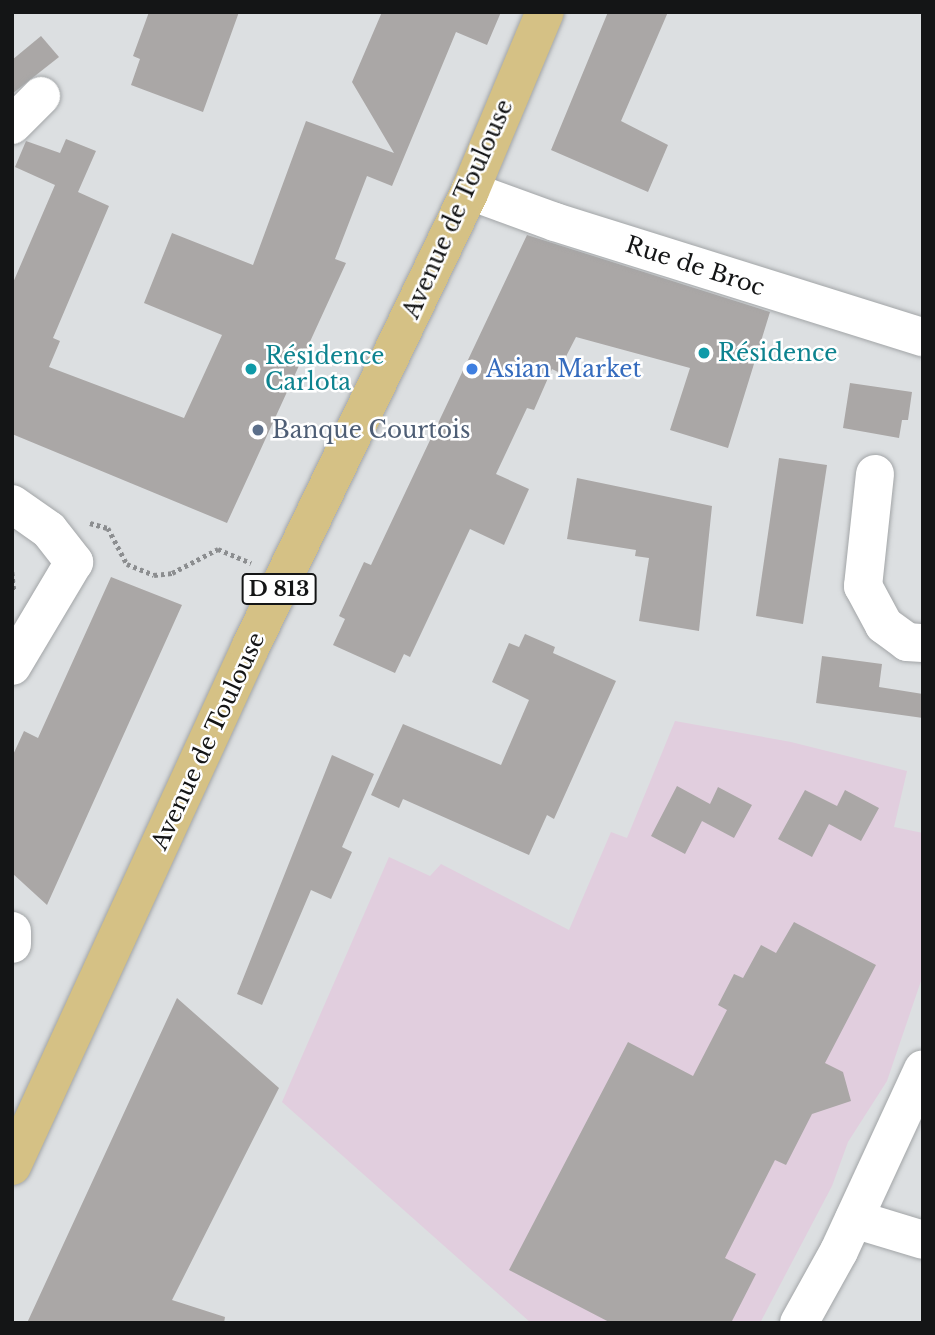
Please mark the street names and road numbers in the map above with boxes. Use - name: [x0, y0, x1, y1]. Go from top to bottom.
- street label: Avenue de Toulouse: [397, 95, 519, 323]
- street label: Rue de Broc: [622, 231, 768, 301]
- road number: D 813: [240, 572, 318, 606]
- street label: Avenue de Toulouse: [145, 628, 271, 854]

